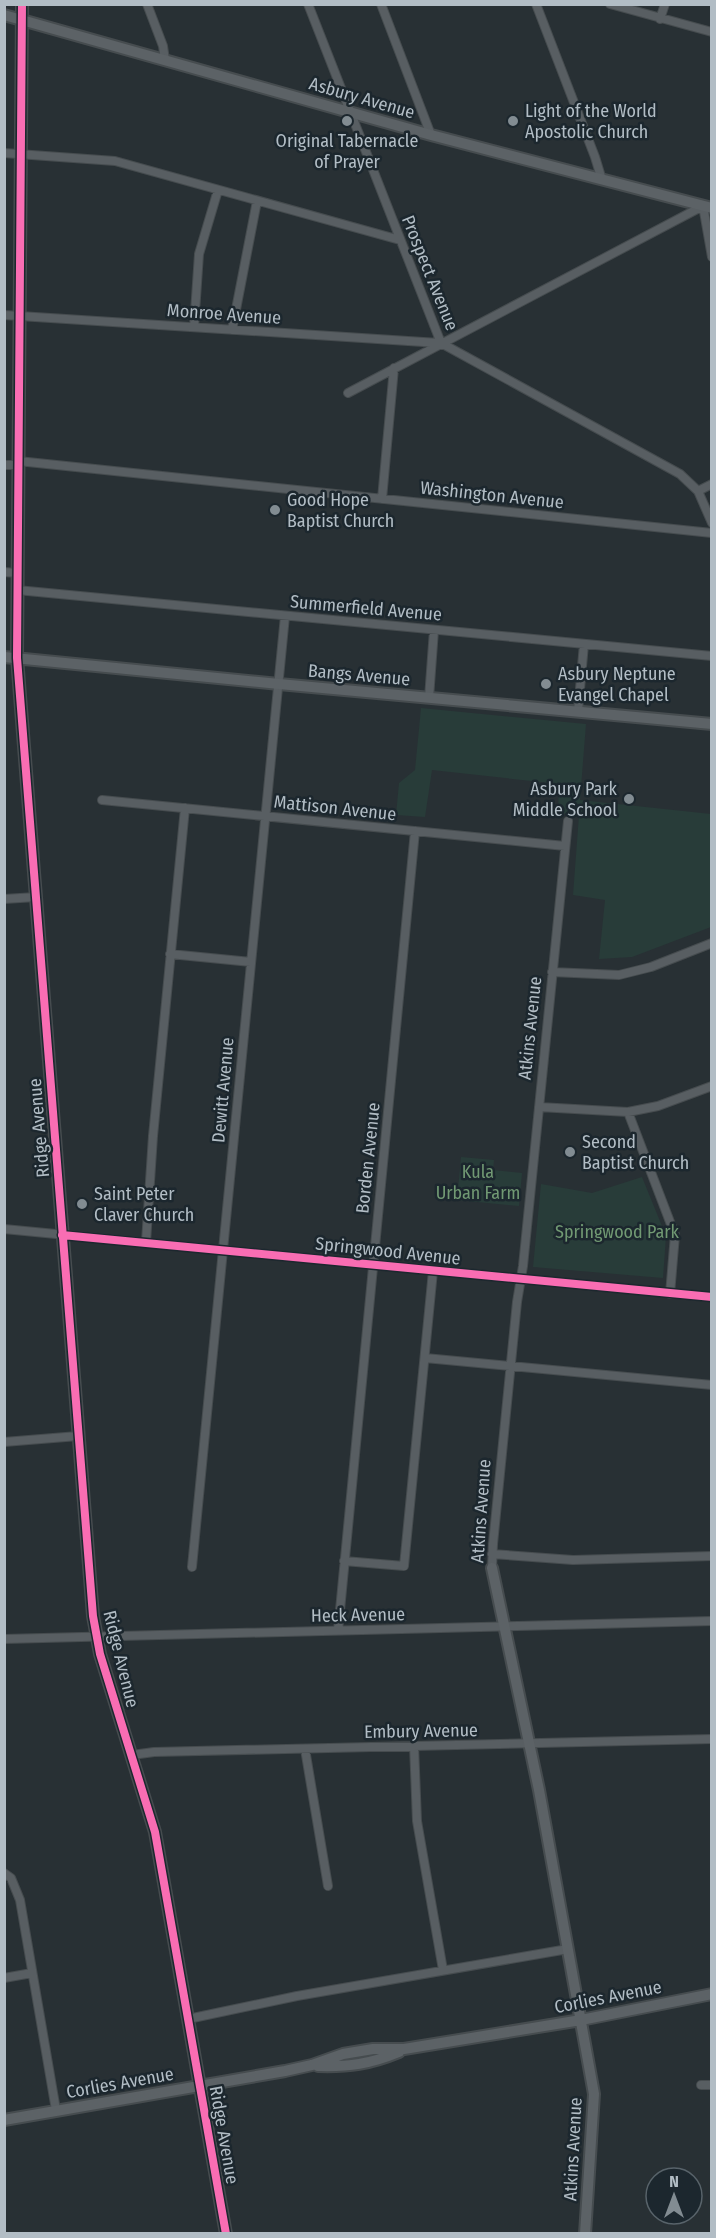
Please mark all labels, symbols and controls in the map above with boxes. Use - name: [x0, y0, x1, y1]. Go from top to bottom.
- street label: Asbury Avenue: [307, 72, 417, 124]
- place label: Light of the World Apostolic Church: [525, 100, 657, 143]
- marker: Original Tabernacle of Prayer: [340, 114, 354, 128]
- marker: Light of the World Apostolic Church: [506, 114, 520, 128]
- place label: Original Tabernacle of Prayer: [276, 130, 419, 173]
- street label: Prospect Avenue: [397, 212, 463, 334]
- street label: Monroe Avenue: [166, 299, 282, 329]
- street label: Washington Avenue: [419, 477, 565, 513]
- place label: Good Hope Baptist Church: [287, 489, 394, 532]
- marker: Good Hope Baptist Church: [268, 503, 282, 517]
- street label: Summerfield Avenue: [289, 590, 443, 626]
- street label: Bangs Avenue: [307, 660, 411, 690]
- place label: Asbury Neptune Evangel Chapel: [558, 663, 676, 706]
- marker: Asbury Neptune Evangel Chapel: [539, 677, 553, 691]
- place label: Asbury Park Middle School: [513, 778, 618, 821]
- street label: Mattison Avenue: [273, 791, 397, 825]
- marker: Asbury Park Middle School: [622, 792, 636, 806]
- street label: Atkins Avenue: [514, 975, 546, 1081]
- street label: Dewitt Avenue: [207, 1036, 239, 1144]
- street label: Ridge Avenue: [24, 1077, 54, 1178]
- street label: Borden Avenue: [351, 1101, 385, 1215]
- place label: Second Baptist Church: [582, 1131, 689, 1174]
- marker: Second Baptist Church: [563, 1145, 577, 1159]
- park label: Kula Urban Farm: [436, 1161, 520, 1204]
- place label: Saint Peter Claver Church: [94, 1183, 194, 1226]
- marker: Saint Peter Claver Church: [75, 1197, 89, 1211]
- park label: Springwood Park: [555, 1221, 680, 1243]
- street label: Springwood Avenue: [314, 1232, 462, 1270]
- street label: Atkins Avenue: [466, 1458, 496, 1564]
- street label: Heck Avenue: [311, 1603, 405, 1627]
- street label: Ridge Avenue: [98, 1608, 144, 1710]
- street label: Embury Avenue: [364, 1719, 478, 1743]
- street label: Corlies Avenue: [553, 1976, 664, 2018]
- street label: Corlies Avenue: [65, 2063, 176, 2103]
- street label: Ridge Avenue: [205, 2084, 243, 2186]
- street label: Atkins Avenue: [559, 2097, 587, 2201]
- north arrow: [644, 2166, 704, 2226]
- text: N: [669, 2172, 679, 2191]

